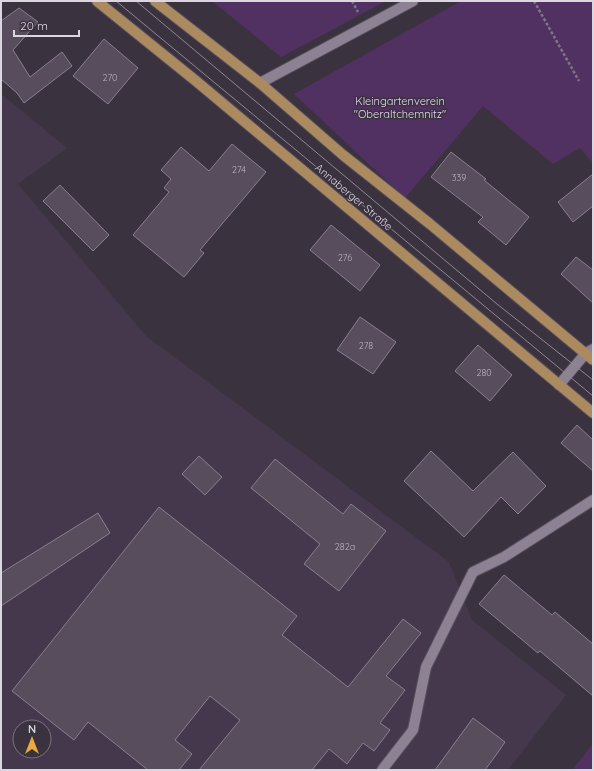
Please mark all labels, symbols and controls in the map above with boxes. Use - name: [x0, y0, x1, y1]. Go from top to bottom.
- scale bar: [14, 12, 79, 38]
- text: 20 m: [20, 18, 48, 33]
- house number: 270: [103, 72, 117, 83]
- park label: Kleingartenverein "Oberaltchemnitz": [354, 94, 446, 121]
- street label: Annaberger Straße: [312, 160, 396, 234]
- house number: 274: [232, 164, 246, 175]
- house number: 339: [452, 172, 466, 183]
- house number: 276: [338, 252, 352, 263]
- house number: 278: [359, 340, 373, 351]
- house number: 280: [476, 367, 492, 378]
- house number: 282a: [335, 541, 355, 552]
- north arrow: [12, 719, 52, 759]
- text: N: [28, 722, 36, 736]

